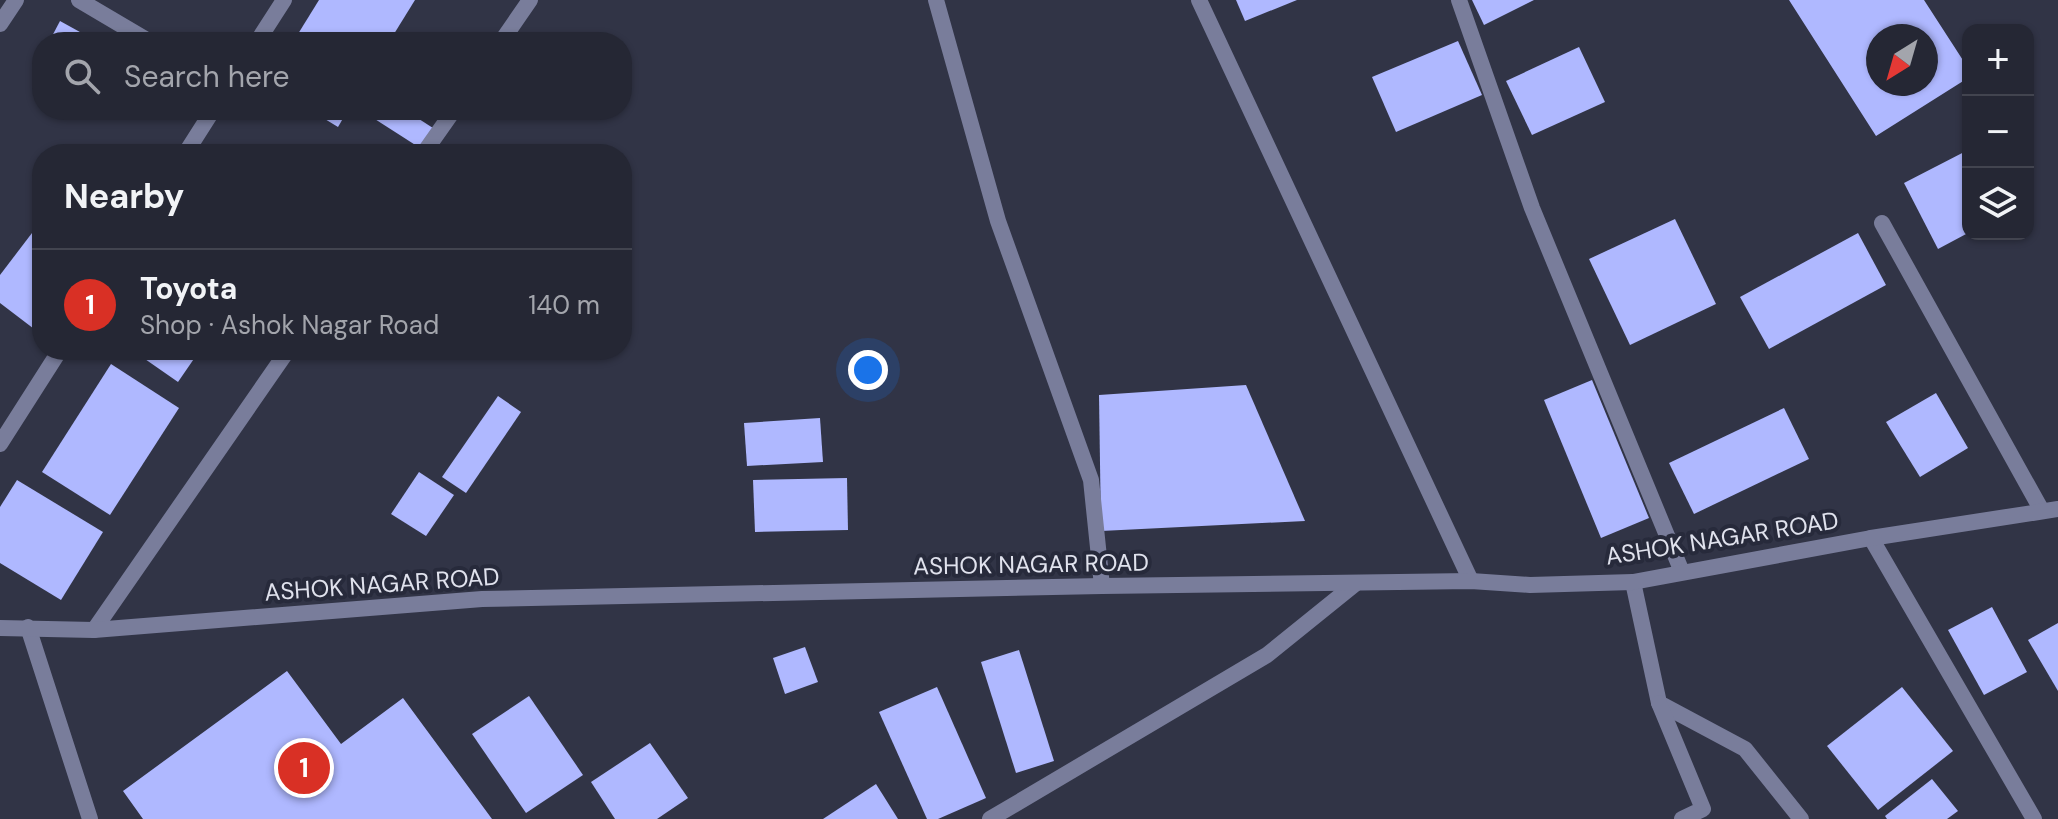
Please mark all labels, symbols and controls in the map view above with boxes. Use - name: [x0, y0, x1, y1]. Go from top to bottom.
- north arrow: [1866, 24, 1938, 96]
- map controls: [1962, 24, 2034, 240]
- button: +: [1962, 24, 2034, 96]
- search box: [32, 32, 632, 120]
- icon: search: [60, 54, 104, 98]
- text: Search here: [124, 57, 290, 96]
- button: −: [1962, 96, 2034, 168]
- button: layers: [1962, 168, 2034, 240]
- text: Nearby: [64, 174, 184, 219]
- text: Toyota: [140, 269, 237, 308]
- text: 1: [85, 288, 95, 322]
- text: 140 m: [528, 288, 600, 322]
- text: Shop · Ashok Nagar Road: [140, 308, 439, 342]
- your location: [848, 350, 888, 390]
- street label: ASHOK NAGAR ROAD: [1603, 504, 1841, 572]
- street label: ASHOK NAGAR ROAD: [913, 546, 1149, 582]
- street label: ASHOK NAGAR ROAD: [263, 560, 501, 608]
- pin: 1: [278, 738, 330, 798]

